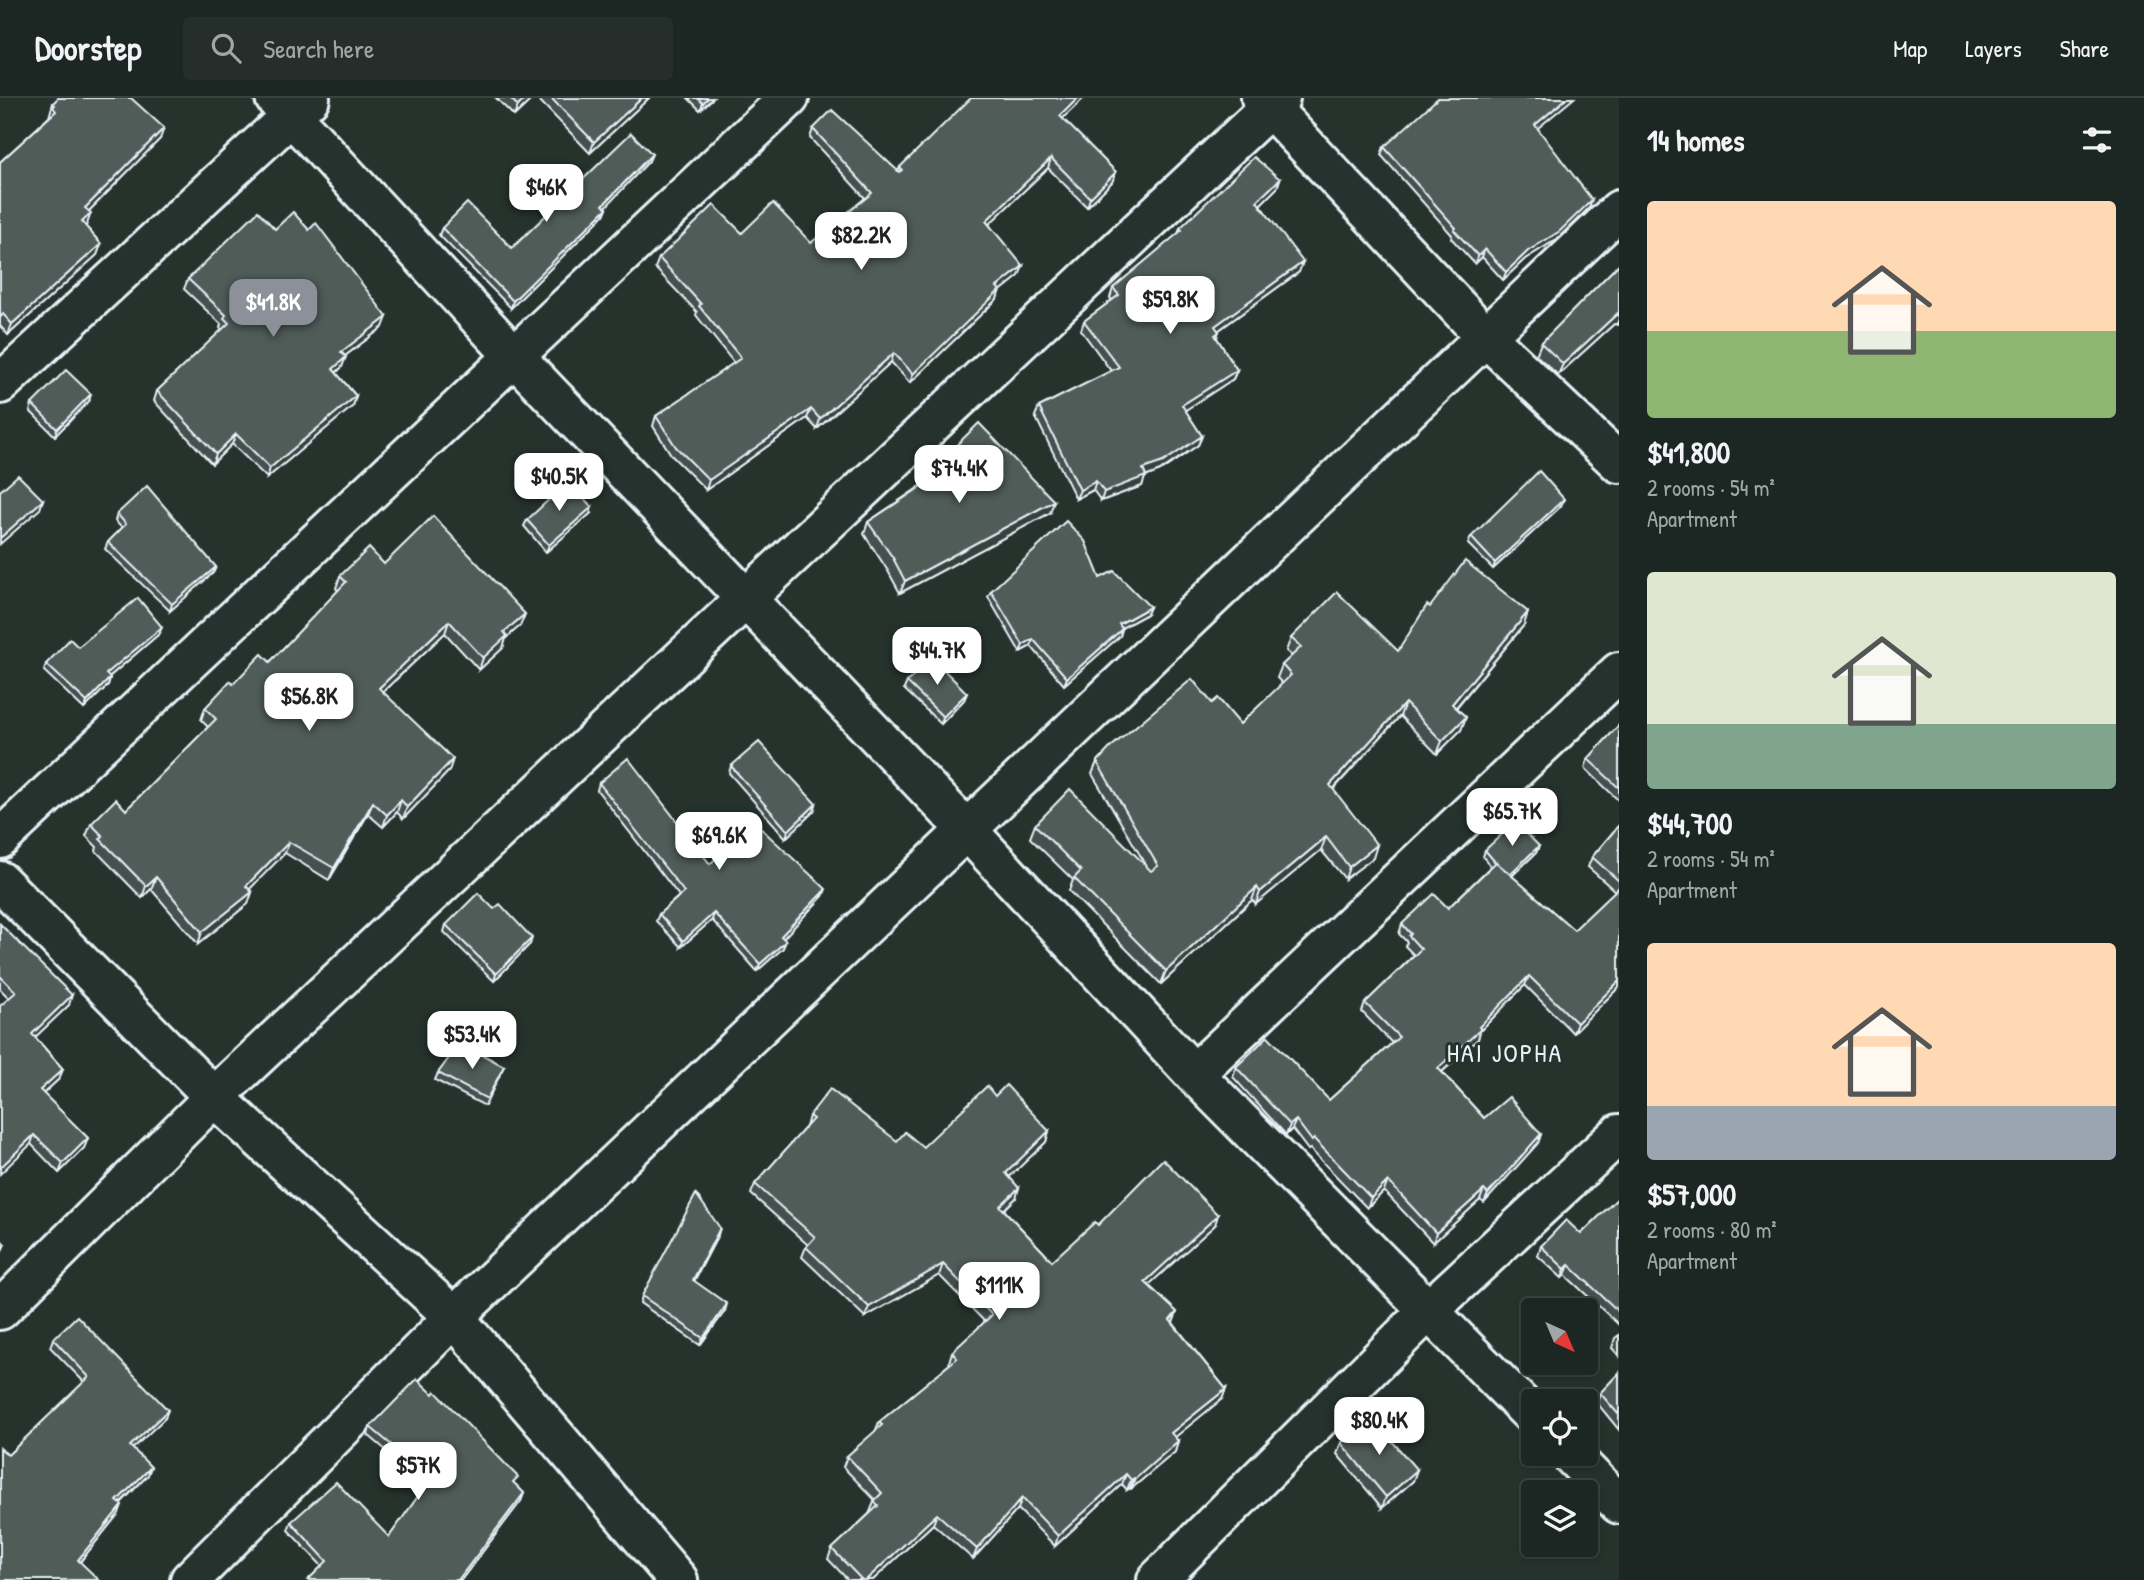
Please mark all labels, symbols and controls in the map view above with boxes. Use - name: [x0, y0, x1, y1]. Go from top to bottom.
- search box: [183, 17, 673, 80]
- text: Doorstep: [35, 26, 141, 70]
- icon: search: [207, 29, 245, 67]
- text: Search here: [263, 31, 374, 66]
- text: Map: [1893, 32, 1927, 64]
- text: Layers: [1965, 32, 2022, 64]
- text: Share: [2060, 32, 2109, 64]
- text: 14 homes: [1647, 120, 1745, 160]
- icon: filters: [2078, 121, 2116, 159]
- pin: $46K: [505, 164, 587, 224]
- text: $46K: [525, 171, 567, 202]
- pin: $82.2K: [804, 212, 918, 272]
- text: $82.2K: [831, 219, 891, 250]
- icon: home: [1819, 247, 1945, 373]
- pin: $59.8K: [1113, 276, 1227, 336]
- pin: $41.8K: [216, 280, 330, 339]
- text: $59.8K: [1142, 283, 1198, 314]
- text: $41.8K: [245, 286, 301, 317]
- text: $41,800: [1647, 432, 1730, 472]
- pin: $74.4K: [902, 446, 1016, 505]
- text: $74.4K: [930, 452, 988, 483]
- pin: $40.5K: [502, 454, 616, 513]
- text: $40.5K: [530, 460, 588, 491]
- text: 2 rooms · 54 m²: [1647, 472, 1775, 503]
- text: Apartment: [1647, 503, 1737, 534]
- icon: home: [1819, 618, 1945, 744]
- pin: $44.7K: [880, 628, 994, 687]
- text: $44.7K: [908, 634, 966, 665]
- pin: $56.8K: [252, 674, 366, 733]
- text: $56.8K: [280, 680, 338, 711]
- pin: $65.7K: [1455, 788, 1569, 848]
- text: $65.7K: [1483, 795, 1541, 826]
- text: $44,700: [1647, 803, 1733, 843]
- pin: $69.6K: [662, 812, 776, 872]
- text: $69.6K: [691, 819, 747, 850]
- text: 2 rooms · 54 m²: [1647, 843, 1775, 874]
- text: Apartment: [1647, 874, 1737, 905]
- icon: home: [1819, 989, 1945, 1115]
- pin: $53.4K: [415, 1012, 529, 1071]
- text: $53.4K: [443, 1018, 501, 1049]
- district label: HAI JOPHA: [1447, 1035, 1563, 1070]
- text: $57,000: [1647, 1174, 1736, 1214]
- text: 2 rooms · 80 m²: [1647, 1214, 1777, 1245]
- text: Apartment: [1647, 1245, 1737, 1276]
- pin: $111K: [950, 1262, 1048, 1322]
- text: $111K: [975, 1269, 1023, 1300]
- north arrow: [1521, 1298, 1598, 1376]
- map controls: [1521, 1298, 1598, 1557]
- button: locate: [1521, 1389, 1598, 1466]
- pin: $80.4K: [1322, 1398, 1436, 1457]
- text: $80.4K: [1350, 1404, 1408, 1435]
- pin: $57K: [377, 1442, 459, 1502]
- text: $57K: [396, 1449, 440, 1480]
- button: layers: [1521, 1480, 1598, 1557]

